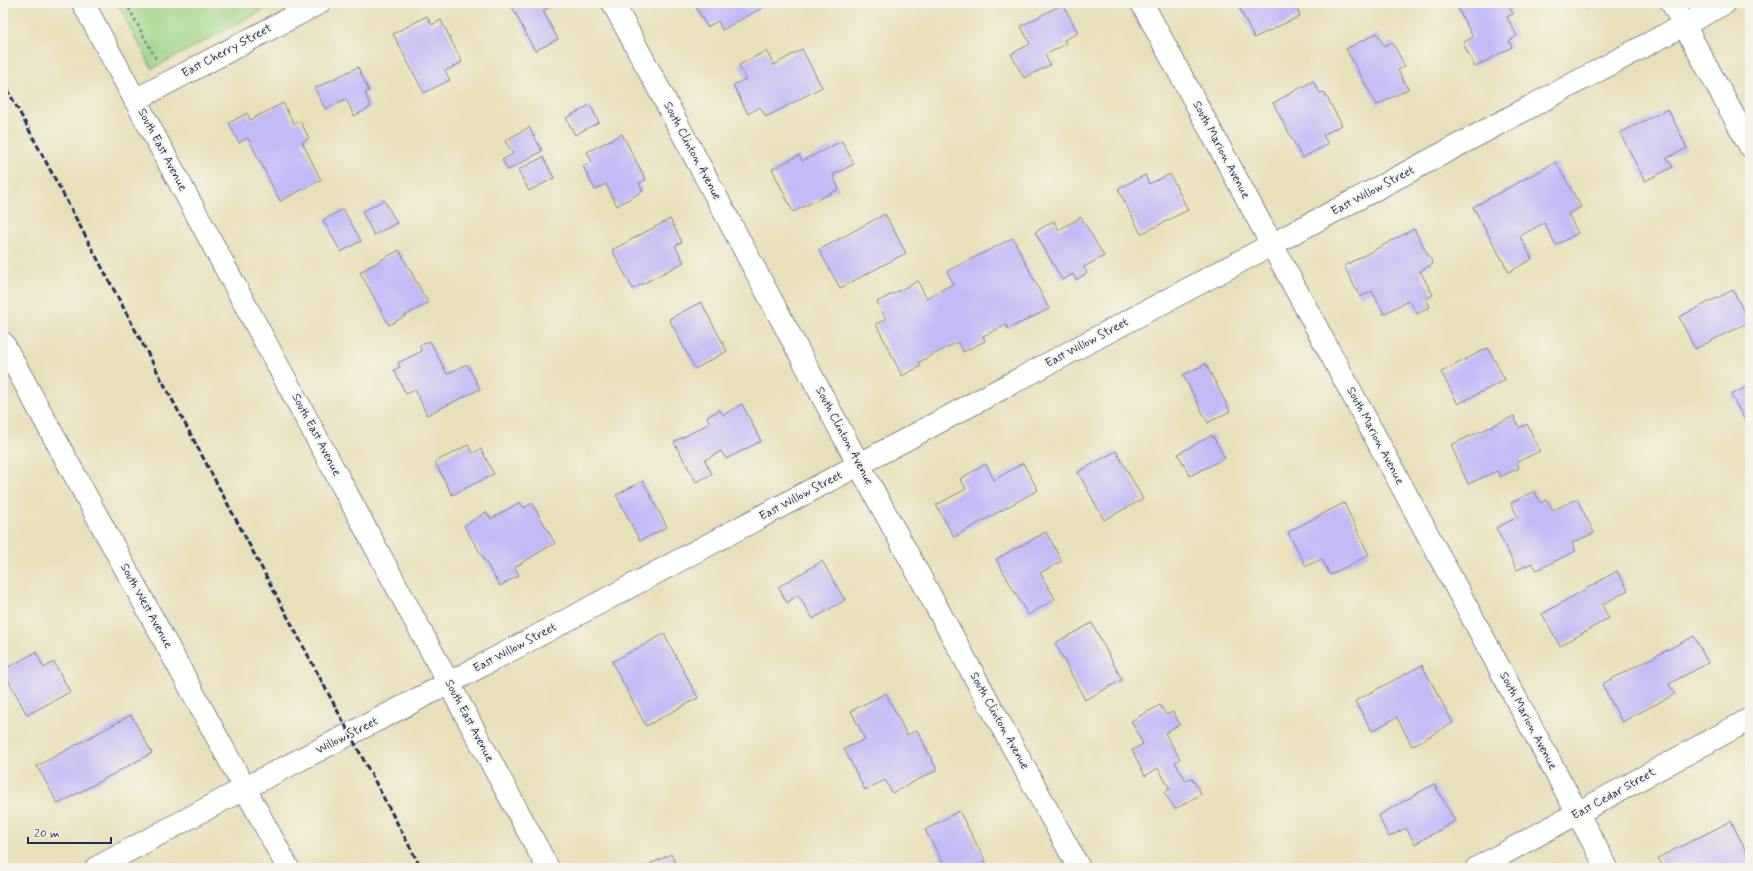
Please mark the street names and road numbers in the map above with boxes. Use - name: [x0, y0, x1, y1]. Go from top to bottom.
- street label: East Cherry Street: [179, 20, 275, 82]
- street label: South Marion Avenue: [1188, 98, 1254, 202]
- street label: South Clinton Avenue: [659, 99, 725, 203]
- street label: South East Avenue: [134, 106, 191, 194]
- street label: East Willow Street: [1329, 162, 1418, 220]
- street label: East Willow Street: [1043, 314, 1132, 372]
- street label: South Clinton Avenue: [811, 384, 877, 488]
- street label: South Marion Avenue: [1342, 384, 1408, 488]
- street label: South East Avenue: [288, 391, 345, 479]
- street label: East Willow Street: [757, 467, 846, 525]
- street label: South West Avenue: [116, 561, 176, 651]
- street label: East Willow Street: [471, 619, 560, 677]
- street label: South Clinton Avenue: [966, 669, 1032, 773]
- street label: South Marion Avenue: [1495, 669, 1561, 773]
- street label: South East Avenue: [441, 677, 498, 765]
- street label: Willow Street: [313, 713, 381, 758]
- street label: East Cedar Street: [1569, 764, 1659, 824]

